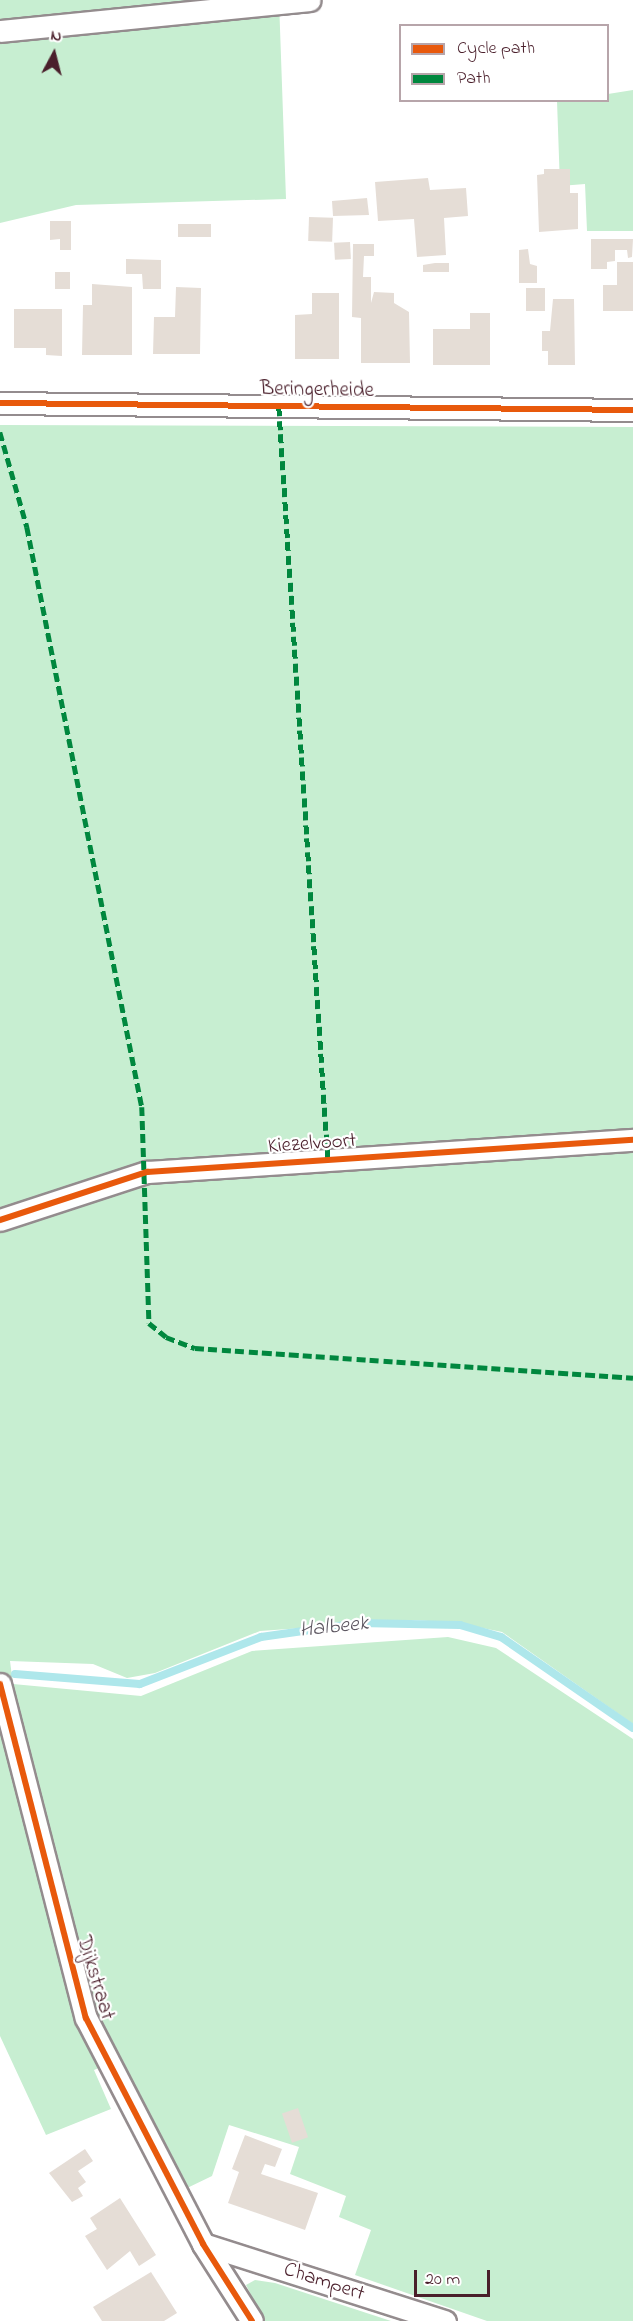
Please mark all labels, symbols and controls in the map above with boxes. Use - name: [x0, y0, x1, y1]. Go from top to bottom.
- north arrow: [24, 24, 84, 84]
- text: N: [49, 24, 63, 49]
- legend: [399, 24, 609, 102]
- text: Cycle path: [457, 36, 535, 62]
- text: Path: [457, 66, 491, 92]
- street label: Beringerheide: [260, 376, 374, 404]
- street label: Kiezelvoort: [267, 1128, 357, 1160]
- water label: Halbeek: [298, 1611, 370, 1645]
- street label: Dijkstraat: [70, 1933, 120, 2023]
- street label: Champert: [280, 2257, 368, 2307]
- scale bar: [417, 2258, 494, 2296]
- text: 20 m: [425, 2267, 460, 2293]

